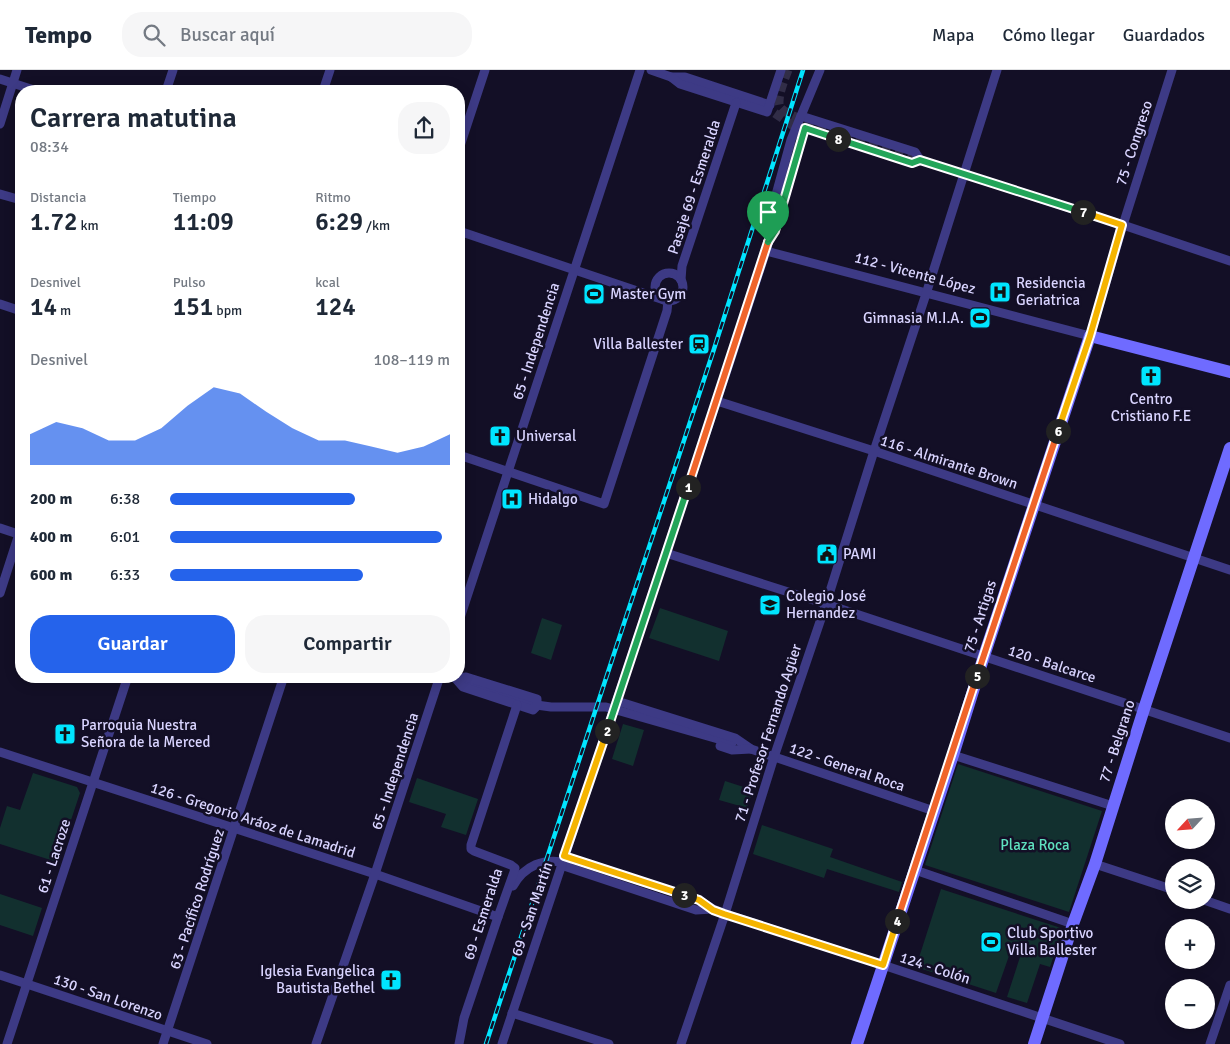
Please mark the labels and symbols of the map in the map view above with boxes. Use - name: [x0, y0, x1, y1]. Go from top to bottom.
- street label: 75 - Congreso: [1112, 98, 1156, 188]
- street label: Pasaje 69 - Esmeralda: [664, 117, 724, 257]
- pin: 8: [826, 126, 850, 152]
- pin: [747, 191, 789, 242]
- pin: 7: [1070, 200, 1096, 224]
- street label: 112 - Vicente López: [852, 248, 978, 298]
- place label: Residencia Geriatrica: [1016, 274, 1086, 309]
- street label: 65 - Independencia: [509, 280, 563, 402]
- hospital icon: Residencia Geriatrica: [988, 280, 1012, 304]
- sports icon: Master Gym: [582, 282, 606, 306]
- place label: Master Gym: [610, 285, 686, 303]
- sports icon: Gimnasia M.I.A.: [968, 306, 992, 330]
- place label: Gimnasia M.I.A.: [863, 309, 964, 327]
- station icon: Villa Ballester: [687, 332, 711, 356]
- place label: Villa Ballester: [593, 335, 683, 353]
- church icon: Centro Cristiano F.E: [1139, 364, 1163, 388]
- place label: Centro Cristiano F.E: [1111, 390, 1191, 425]
- pin: 6: [1046, 418, 1070, 444]
- church icon: Universal: [488, 424, 512, 448]
- place label: Universal: [516, 427, 576, 445]
- street label: 116 - Almirante Brown: [878, 431, 1020, 493]
- pin: 1: [676, 474, 700, 500]
- hospital icon: Hidalgo: [500, 487, 524, 511]
- place label: Hidalgo: [528, 490, 578, 508]
- public building icon: PAMI: [815, 542, 839, 566]
- place label: PAMI: [843, 545, 876, 563]
- street label: 75 - Artigas: [960, 577, 1000, 654]
- place label: Colegio José Hernandez: [786, 587, 866, 622]
- school or university icon: Colegio José Hernandez: [758, 593, 782, 617]
- street label: 71 - Profesor Fernando Agüer: [731, 641, 806, 824]
- street label: 120 - Balcarce: [1006, 641, 1098, 687]
- pin: 5: [964, 664, 990, 688]
- street label: 77 - Belgrano: [1095, 697, 1139, 785]
- street label: 65 - Independencia: [368, 710, 422, 832]
- place label: Parroquia Nuestra Señora de la Merced: [81, 716, 211, 751]
- pin: 2: [594, 718, 620, 744]
- church icon: Parroquia Nuestra Señora de la Merced: [53, 722, 77, 746]
- street label: 122 - General Roca: [787, 739, 907, 795]
- street label: 126 - Gregorio Aráoz de Lamadrid: [148, 778, 358, 862]
- north arrow: [1165, 799, 1215, 849]
- street label: 61 - Lacroze: [34, 817, 74, 895]
- street label: 63 - Pacífico Rodríguez: [166, 826, 228, 971]
- park label: Plaza Roca: [1000, 836, 1070, 854]
- street label: 69 - San Martín: [507, 859, 557, 959]
- street label: 69 - Esmeralda: [460, 866, 506, 962]
- pin: 3: [672, 882, 696, 908]
- pin: 4: [884, 908, 910, 934]
- place label: Club Sportivo Villa Ballester: [1007, 924, 1097, 959]
- sports icon: Club Sportivo Villa Ballester: [979, 930, 1003, 954]
- street label: 124 - Colón: [897, 948, 973, 988]
- place label: Iglesia Evangelica Bautista Bethel: [260, 962, 375, 997]
- church icon: Iglesia Evangelica Bautista Bethel: [379, 968, 403, 992]
- street label: 130 - San Lorenzo: [51, 970, 165, 1024]

